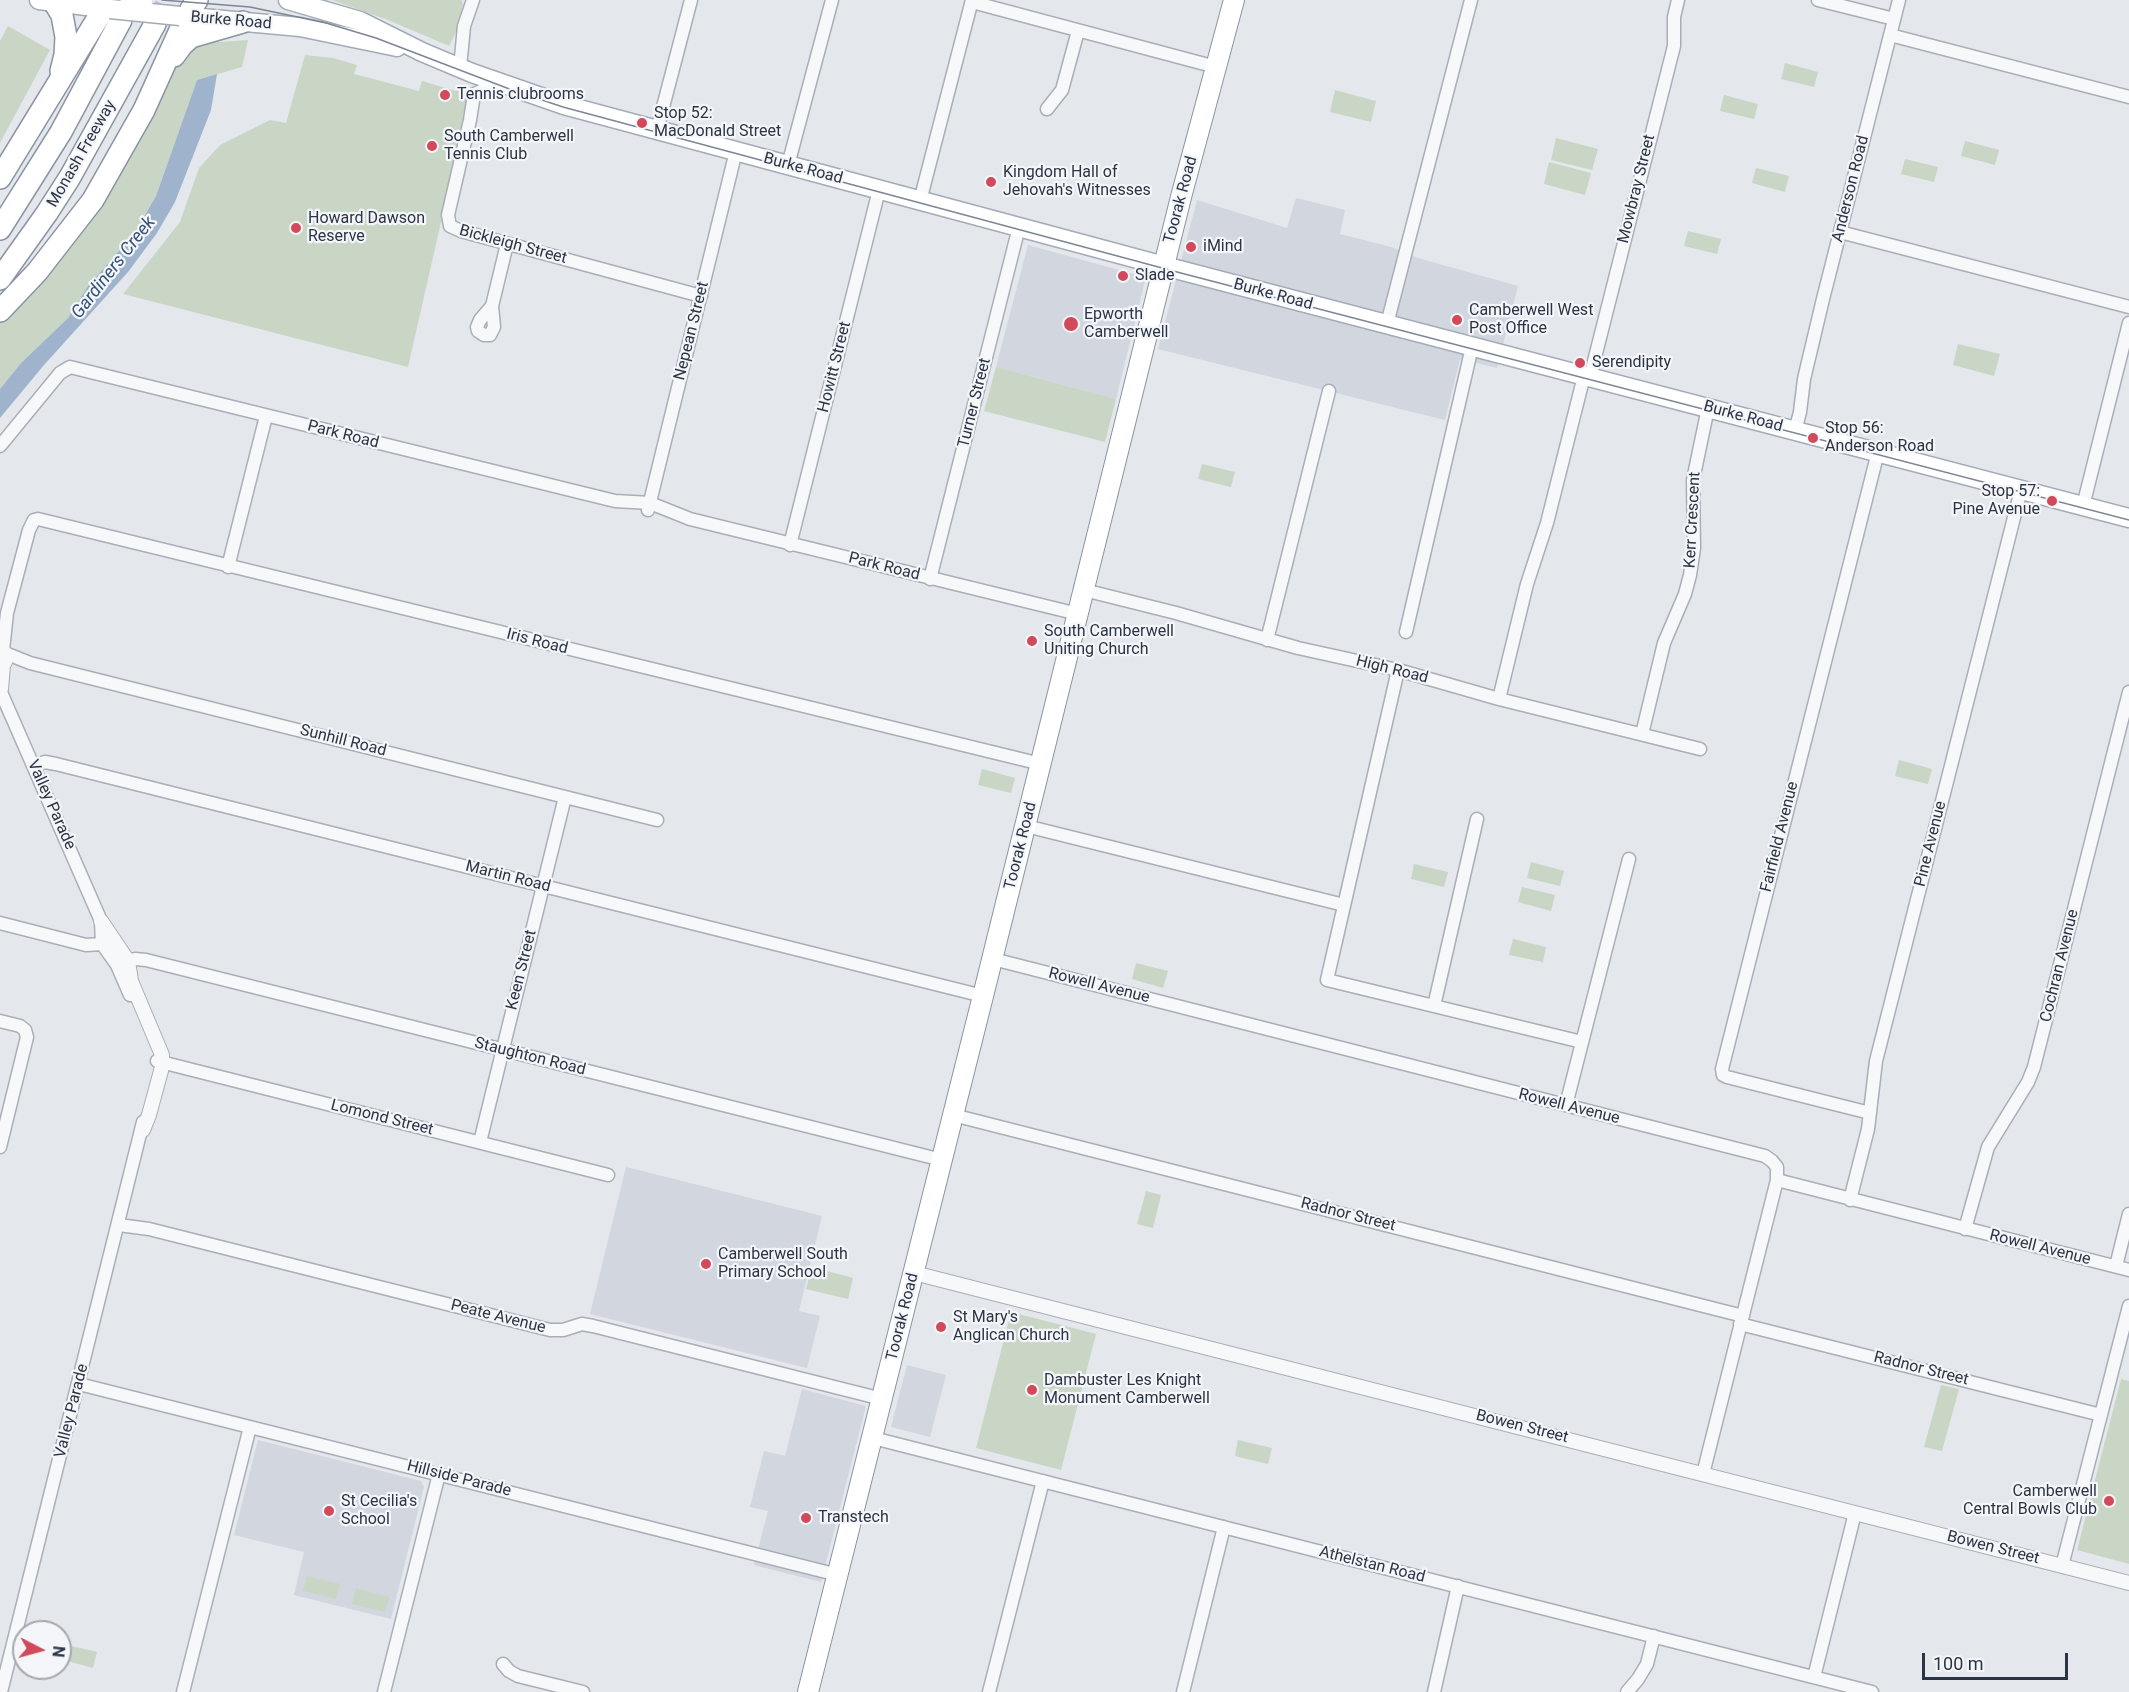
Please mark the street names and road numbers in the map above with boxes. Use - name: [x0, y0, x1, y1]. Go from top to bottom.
- street label: Burke Road: [190, 8, 272, 34]
- street label: Monash Freeway: [44, 97, 120, 211]
- street label: Mowbray Street: [1614, 133, 1660, 245]
- street label: Anderson Road: [1828, 134, 1874, 244]
- street label: Burke Road: [761, 149, 845, 189]
- street label: Toorak Road: [1160, 154, 1202, 246]
- street label: Bickleigh Street: [457, 221, 569, 269]
- street label: Burke Road: [1231, 275, 1315, 315]
- street label: Nepean Street: [670, 280, 714, 382]
- street label: Howitt Street: [814, 320, 856, 414]
- street label: Turner Street: [955, 356, 995, 450]
- street label: Burke Road: [1701, 397, 1785, 437]
- street label: Park Road: [305, 417, 381, 453]
- street label: Kerr Crescent: [1681, 471, 1705, 569]
- street label: Park Road: [846, 549, 922, 585]
- street label: Iris Road: [504, 625, 570, 659]
- street label: High Road: [1354, 652, 1430, 688]
- street label: Sunhill Road: [298, 721, 388, 761]
- street label: Valley Parade: [23, 757, 79, 853]
- street label: Fairfield Avenue: [1757, 780, 1803, 894]
- street label: Pine Avenue: [1911, 799, 1951, 889]
- street label: Toorak Road: [1001, 800, 1041, 892]
- street label: Martin Road: [463, 857, 553, 897]
- street label: Cochran Avenue: [2037, 908, 2083, 1024]
- street label: Keen Street: [503, 928, 541, 1012]
- street label: Rowell Avenue: [1046, 964, 1152, 1008]
- street label: Staughton Road: [472, 1034, 588, 1080]
- street label: Rowell Avenue: [1516, 1085, 1622, 1129]
- street label: Lomond Street: [329, 1096, 435, 1140]
- street label: Radnor Street: [1299, 1194, 1397, 1236]
- street label: Rowell Avenue: [1987, 1226, 2093, 1270]
- street label: Toorak Road: [883, 1271, 923, 1363]
- street label: Peate Avenue: [449, 1296, 547, 1338]
- street label: Radnor Street: [1872, 1348, 1970, 1390]
- street label: Valley Parade: [51, 1362, 93, 1460]
- street label: Bowen Street: [1474, 1406, 1570, 1448]
- street label: Hillside Parade: [405, 1457, 513, 1501]
- street label: Bowen Street: [1945, 1527, 2041, 1569]
- street label: Athelstan Road: [1317, 1543, 1427, 1587]

